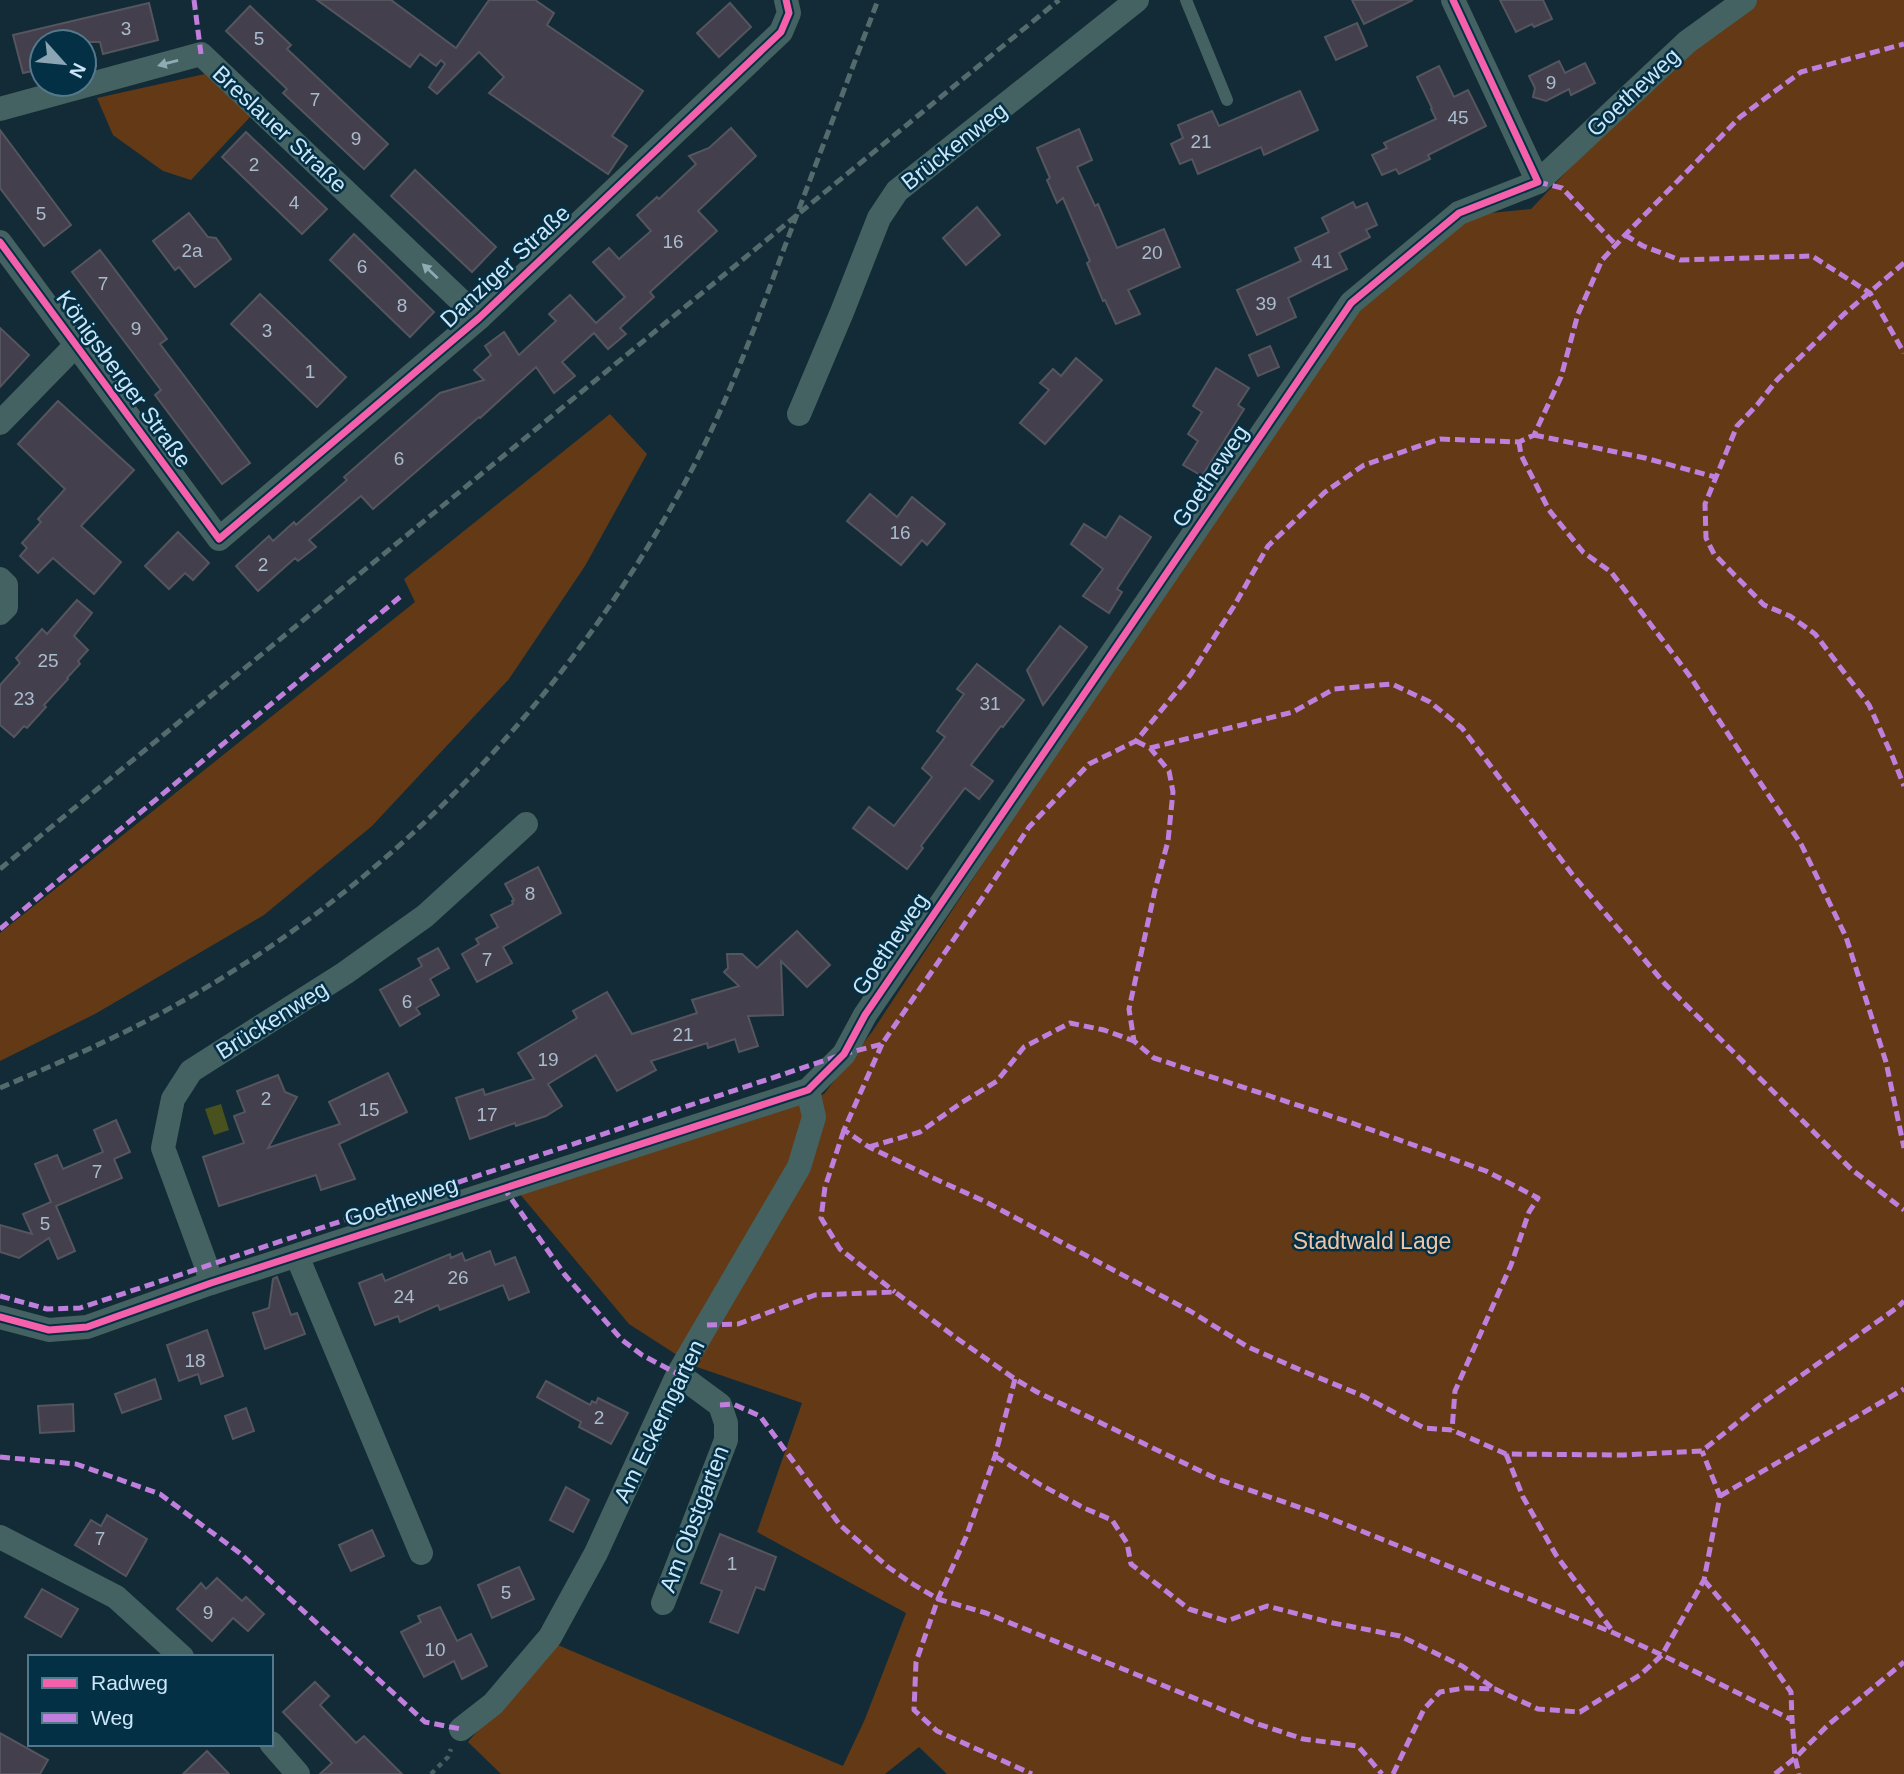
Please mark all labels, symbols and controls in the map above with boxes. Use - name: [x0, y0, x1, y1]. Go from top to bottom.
- house number: 3: [121, 18, 131, 39]
- north arrow: [28, 28, 98, 98]
- house number: 5: [254, 28, 264, 49]
- street label: Goetheweg: [1581, 42, 1685, 142]
- one-way arrow: [157, 58, 179, 69]
- text: N: [65, 60, 90, 81]
- street label: Breslauer Straße: [208, 60, 352, 198]
- house number: 9: [1546, 72, 1556, 93]
- house number: 7: [310, 89, 320, 110]
- street label: Brückenweg: [896, 97, 1012, 195]
- house number: 45: [1447, 107, 1469, 128]
- house number: 9: [351, 128, 361, 149]
- house number: 21: [1190, 131, 1212, 152]
- house number: 2: [249, 154, 259, 175]
- house number: 4: [289, 192, 300, 213]
- street label: Danziger Straße: [435, 199, 575, 333]
- house number: 5: [36, 203, 46, 224]
- house number: 16: [662, 231, 684, 252]
- house number: 2a: [181, 240, 203, 261]
- house number: 20: [1141, 242, 1163, 263]
- house number: 41: [1311, 251, 1333, 272]
- house number: 6: [357, 256, 367, 277]
- one-way arrow: [422, 264, 439, 280]
- house number: 7: [98, 273, 108, 294]
- street label: Königsberger Straße: [51, 286, 197, 472]
- house number: 39: [1255, 293, 1277, 314]
- house number: 8: [397, 295, 407, 316]
- house number: 9: [131, 318, 141, 339]
- house number: 3: [262, 320, 272, 341]
- house number: 1: [305, 361, 315, 382]
- street label: Goetheweg: [1166, 420, 1254, 532]
- house number: 6: [394, 448, 404, 469]
- house number: 16: [889, 522, 911, 543]
- house number: 2: [258, 554, 268, 575]
- house number: 25: [37, 650, 59, 671]
- house number: 23: [13, 688, 35, 709]
- house number: 31: [979, 693, 1001, 714]
- house number: 8: [525, 883, 535, 904]
- street label: Goetheweg: [846, 888, 934, 1000]
- house number: 7: [482, 949, 492, 970]
- street label: Brückenweg: [211, 975, 333, 1065]
- house number: 6: [402, 991, 412, 1012]
- house number: 21: [672, 1024, 694, 1045]
- house number: 19: [537, 1049, 559, 1070]
- house number: 2: [261, 1088, 271, 1109]
- house number: 15: [358, 1099, 380, 1120]
- house number: 17: [476, 1104, 498, 1125]
- house number: 7: [92, 1161, 102, 1182]
- street label: Goetheweg: [341, 1170, 461, 1232]
- house number: 5: [40, 1213, 50, 1234]
- park label: Stadtwald Lage: [1293, 1228, 1451, 1254]
- house number: 26: [447, 1267, 469, 1288]
- house number: 24: [393, 1286, 415, 1307]
- street label: Am Eckerngarten: [608, 1335, 710, 1507]
- house number: 18: [184, 1350, 206, 1371]
- house number: 2: [594, 1407, 604, 1428]
- street label: Am Obstgarten: [654, 1442, 734, 1596]
- house number: 7: [95, 1528, 105, 1549]
- house number: 1: [727, 1553, 737, 1574]
- house number: 5: [501, 1582, 511, 1603]
- house number: 9: [203, 1602, 213, 1623]
- house number: 10: [424, 1639, 446, 1660]
- legend: [28, 1655, 273, 1746]
- text: Radweg: [91, 1671, 168, 1694]
- text: Weg: [91, 1706, 134, 1729]

